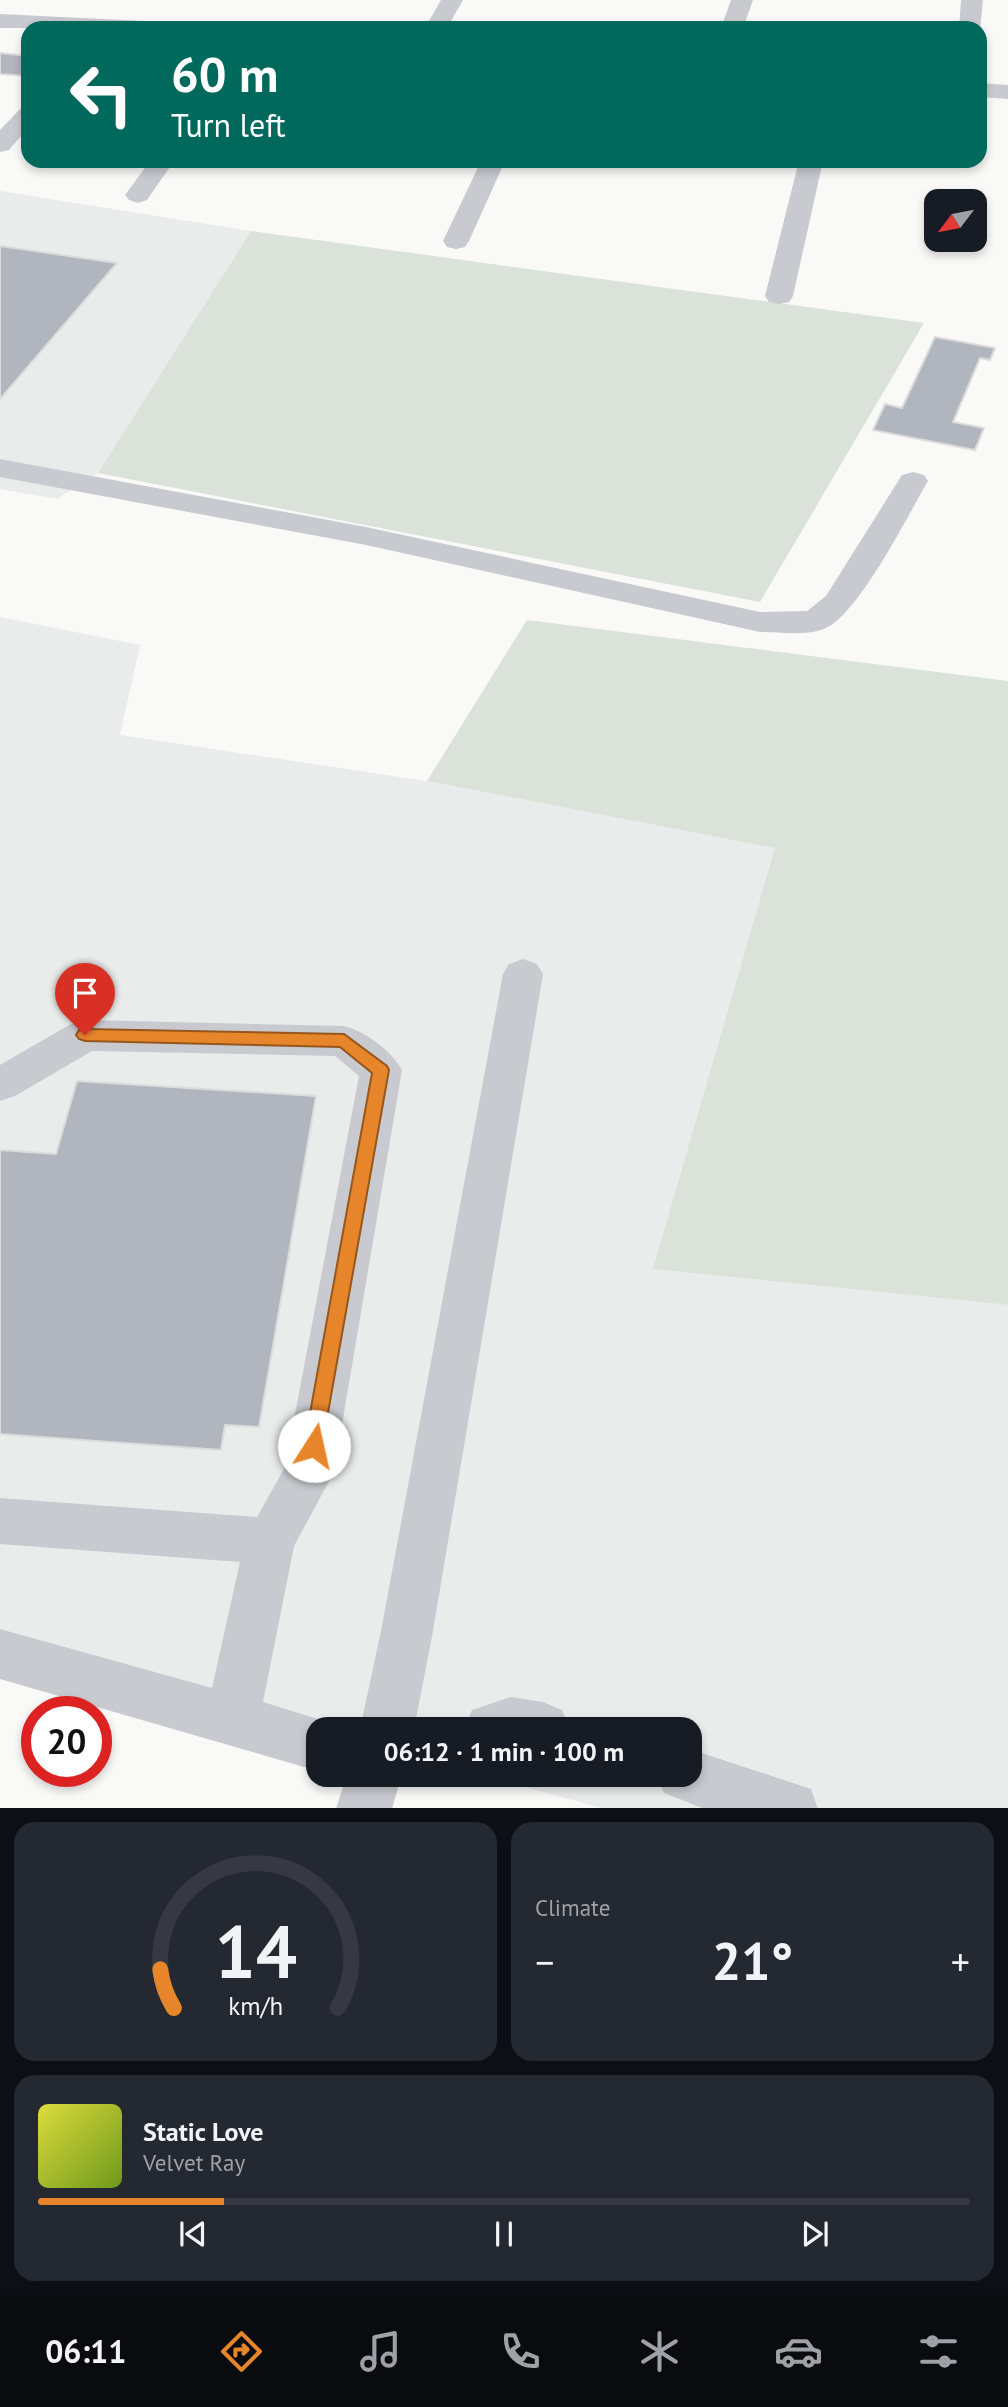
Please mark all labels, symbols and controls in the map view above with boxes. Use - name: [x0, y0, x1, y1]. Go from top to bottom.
- text: 60 m: [171, 42, 278, 106]
- icon: left: [56, 49, 147, 140]
- text: Turn left: [171, 104, 286, 146]
- north arrow: [924, 189, 987, 252]
- map controls: [924, 189, 987, 252]
- pin: [55, 963, 115, 1035]
- icon: arrive: [66, 974, 104, 1012]
- position arrow: [277, 1409, 351, 1483]
- speed limit sign: 20: [21, 1696, 112, 1787]
- text: 06:12 · 1 min · 100 m: [384, 1735, 624, 1768]
- text: Climate: [535, 1893, 610, 1922]
- text: 14: [214, 1904, 297, 1998]
- text: 21°: [712, 1927, 793, 1994]
- text: −: [535, 1937, 554, 1986]
- text: +: [951, 1937, 970, 1986]
- text: km/h: [228, 1989, 283, 2021]
- text: Static Love: [143, 2115, 264, 2148]
- text: Velvet Ray: [143, 2148, 245, 2177]
- icon: previous: [174, 2215, 212, 2253]
- icon: pause: [485, 2215, 523, 2253]
- icon: next: [796, 2215, 834, 2253]
- icon: directions: [217, 2327, 266, 2376]
- icon: music: [356, 2327, 405, 2376]
- icon: phone: [496, 2327, 545, 2376]
- icon: climate: [635, 2327, 684, 2376]
- icon: car: [774, 2327, 823, 2376]
- icon: filters: [914, 2327, 963, 2376]
- text: 06:11: [45, 2330, 126, 2372]

